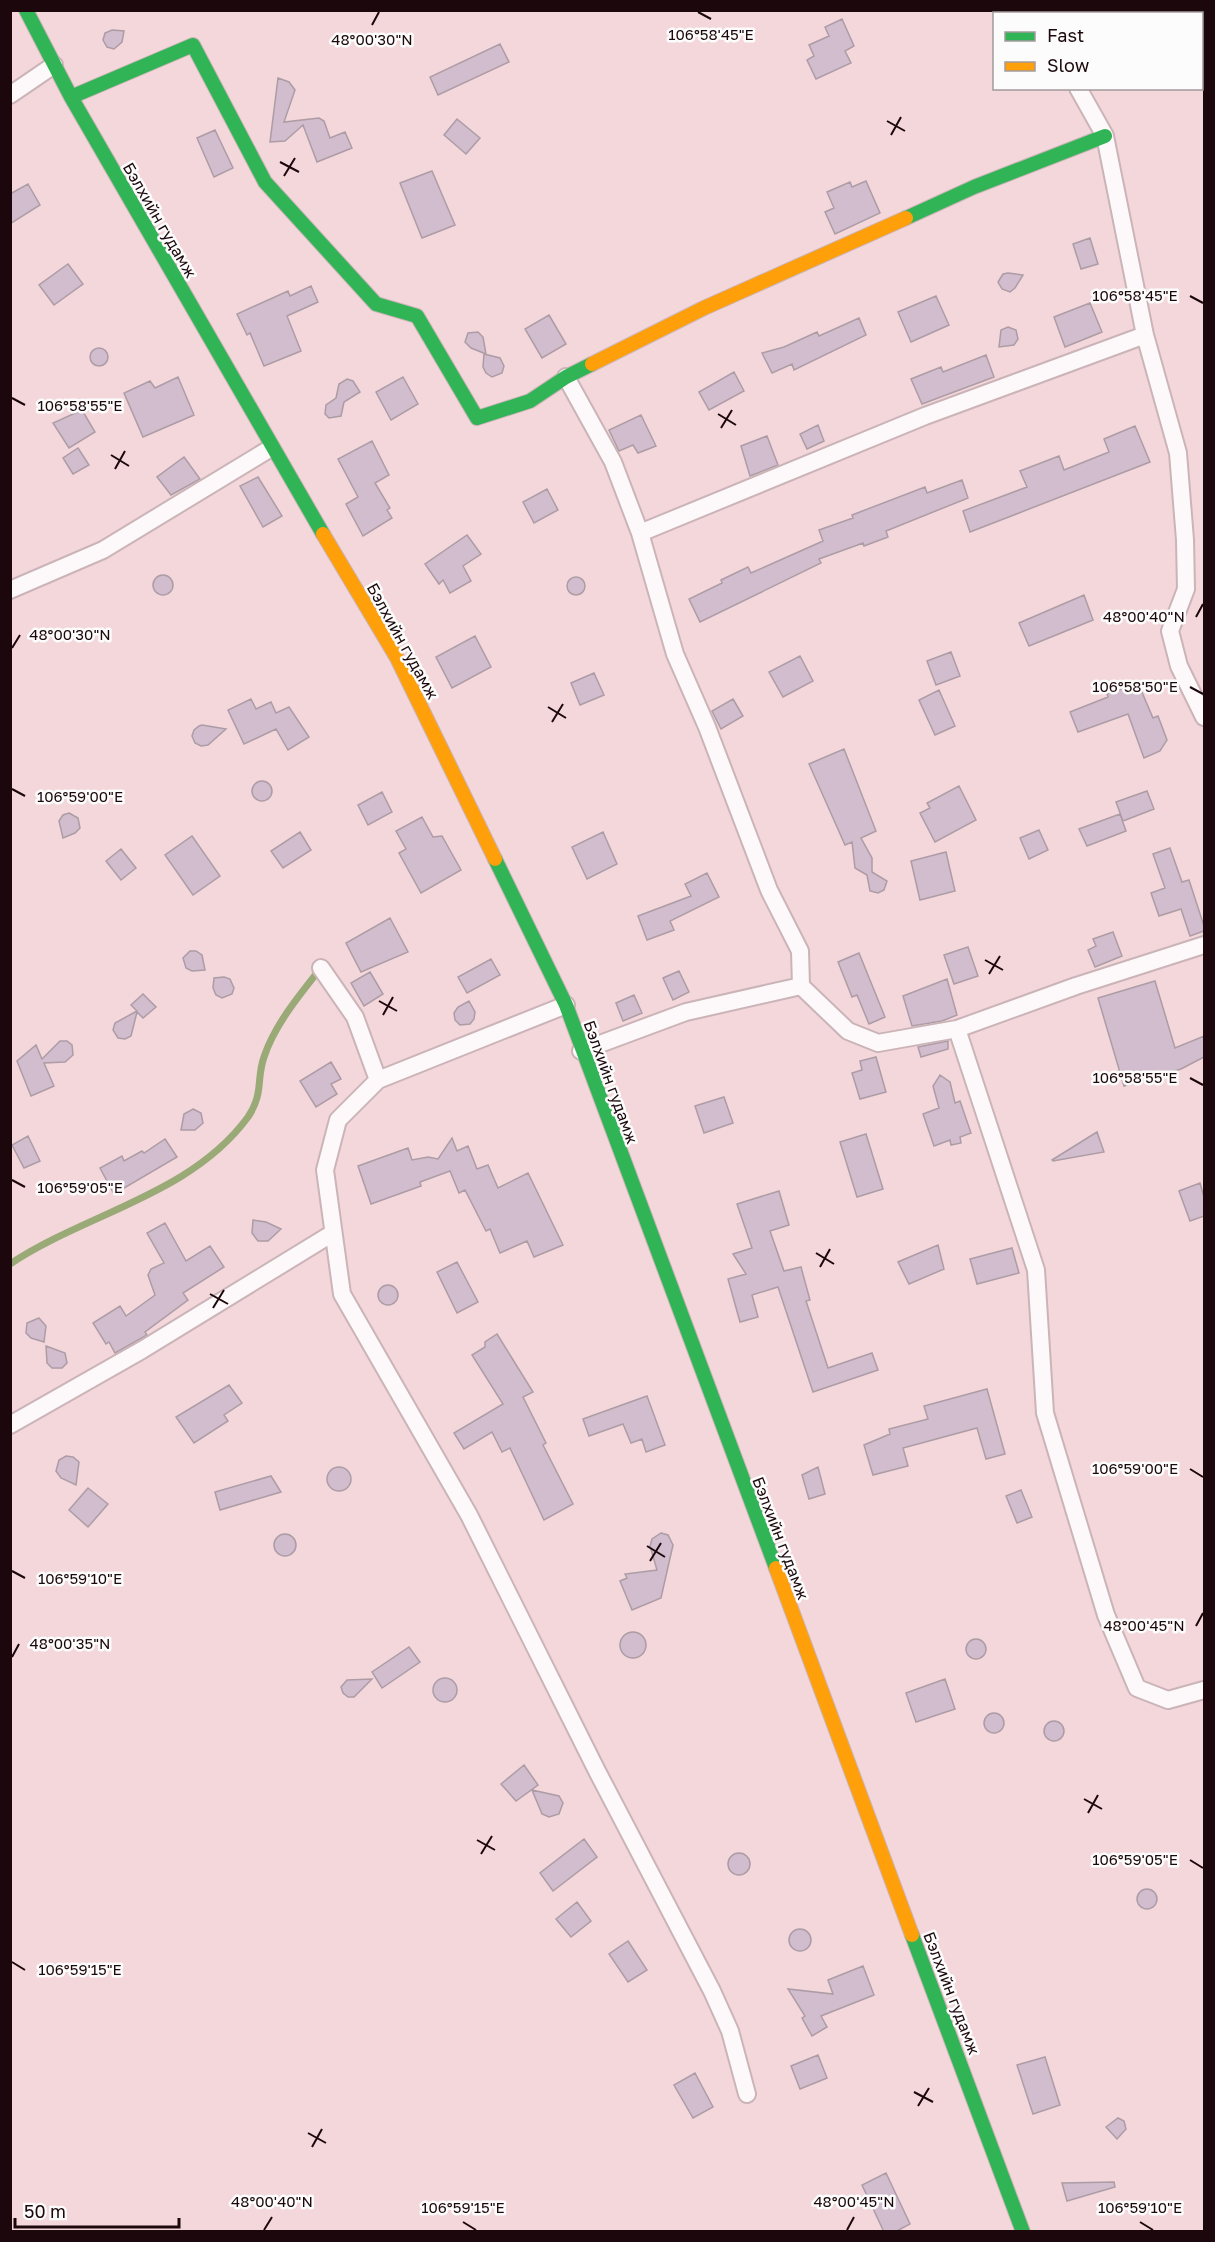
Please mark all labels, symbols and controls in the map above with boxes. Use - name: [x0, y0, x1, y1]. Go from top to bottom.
- legend: [993, 12, 1203, 90]
- text: Fast: [1047, 24, 1084, 46]
- text: 106°58'45"E: [668, 25, 754, 43]
- text: 48°00'30"N: [331, 30, 413, 48]
- text: Slow: [1047, 54, 1090, 76]
- street label: Бэлхийн гудамж: [119, 159, 201, 281]
- text: 106°58'45"E: [1092, 286, 1178, 304]
- text: 106°58'55"E: [37, 396, 123, 414]
- street label: Бэлхийн гудамж: [363, 579, 443, 703]
- text: 48°00'40"N: [1103, 607, 1185, 625]
- text: 48°00'30"N: [29, 625, 111, 643]
- text: 106°58'50"E: [1092, 677, 1178, 695]
- text: 106°59'00"E: [37, 787, 123, 805]
- street label: Бэлхийн гудамж: [579, 1017, 643, 1147]
- text: 106°58'55"E: [1092, 1068, 1178, 1086]
- text: 106°59'05"E: [37, 1178, 123, 1196]
- text: 106°59'00"E: [1092, 1459, 1178, 1477]
- street label: Бэлхийн гудамж: [748, 1474, 814, 1602]
- text: 106°59'10"E: [38, 1569, 122, 1587]
- text: 48°00'45"N: [1103, 1616, 1185, 1634]
- text: 48°00'35"N: [30, 1634, 110, 1652]
- text: 106°59'05"E: [1092, 1850, 1178, 1868]
- street label: Бэлхийн гудамж: [919, 1929, 985, 2057]
- text: 106°59'15"E: [38, 1960, 122, 1978]
- scale bar: [15, 2191, 178, 2229]
- text: 48°00'40"N: [231, 2192, 313, 2210]
- text: 48°00'45"N: [813, 2192, 895, 2210]
- text: 106°59'15"E: [421, 2198, 505, 2216]
- text: 106°59'10"E: [1098, 2198, 1182, 2216]
- text: 50 m: [24, 2200, 66, 2222]

